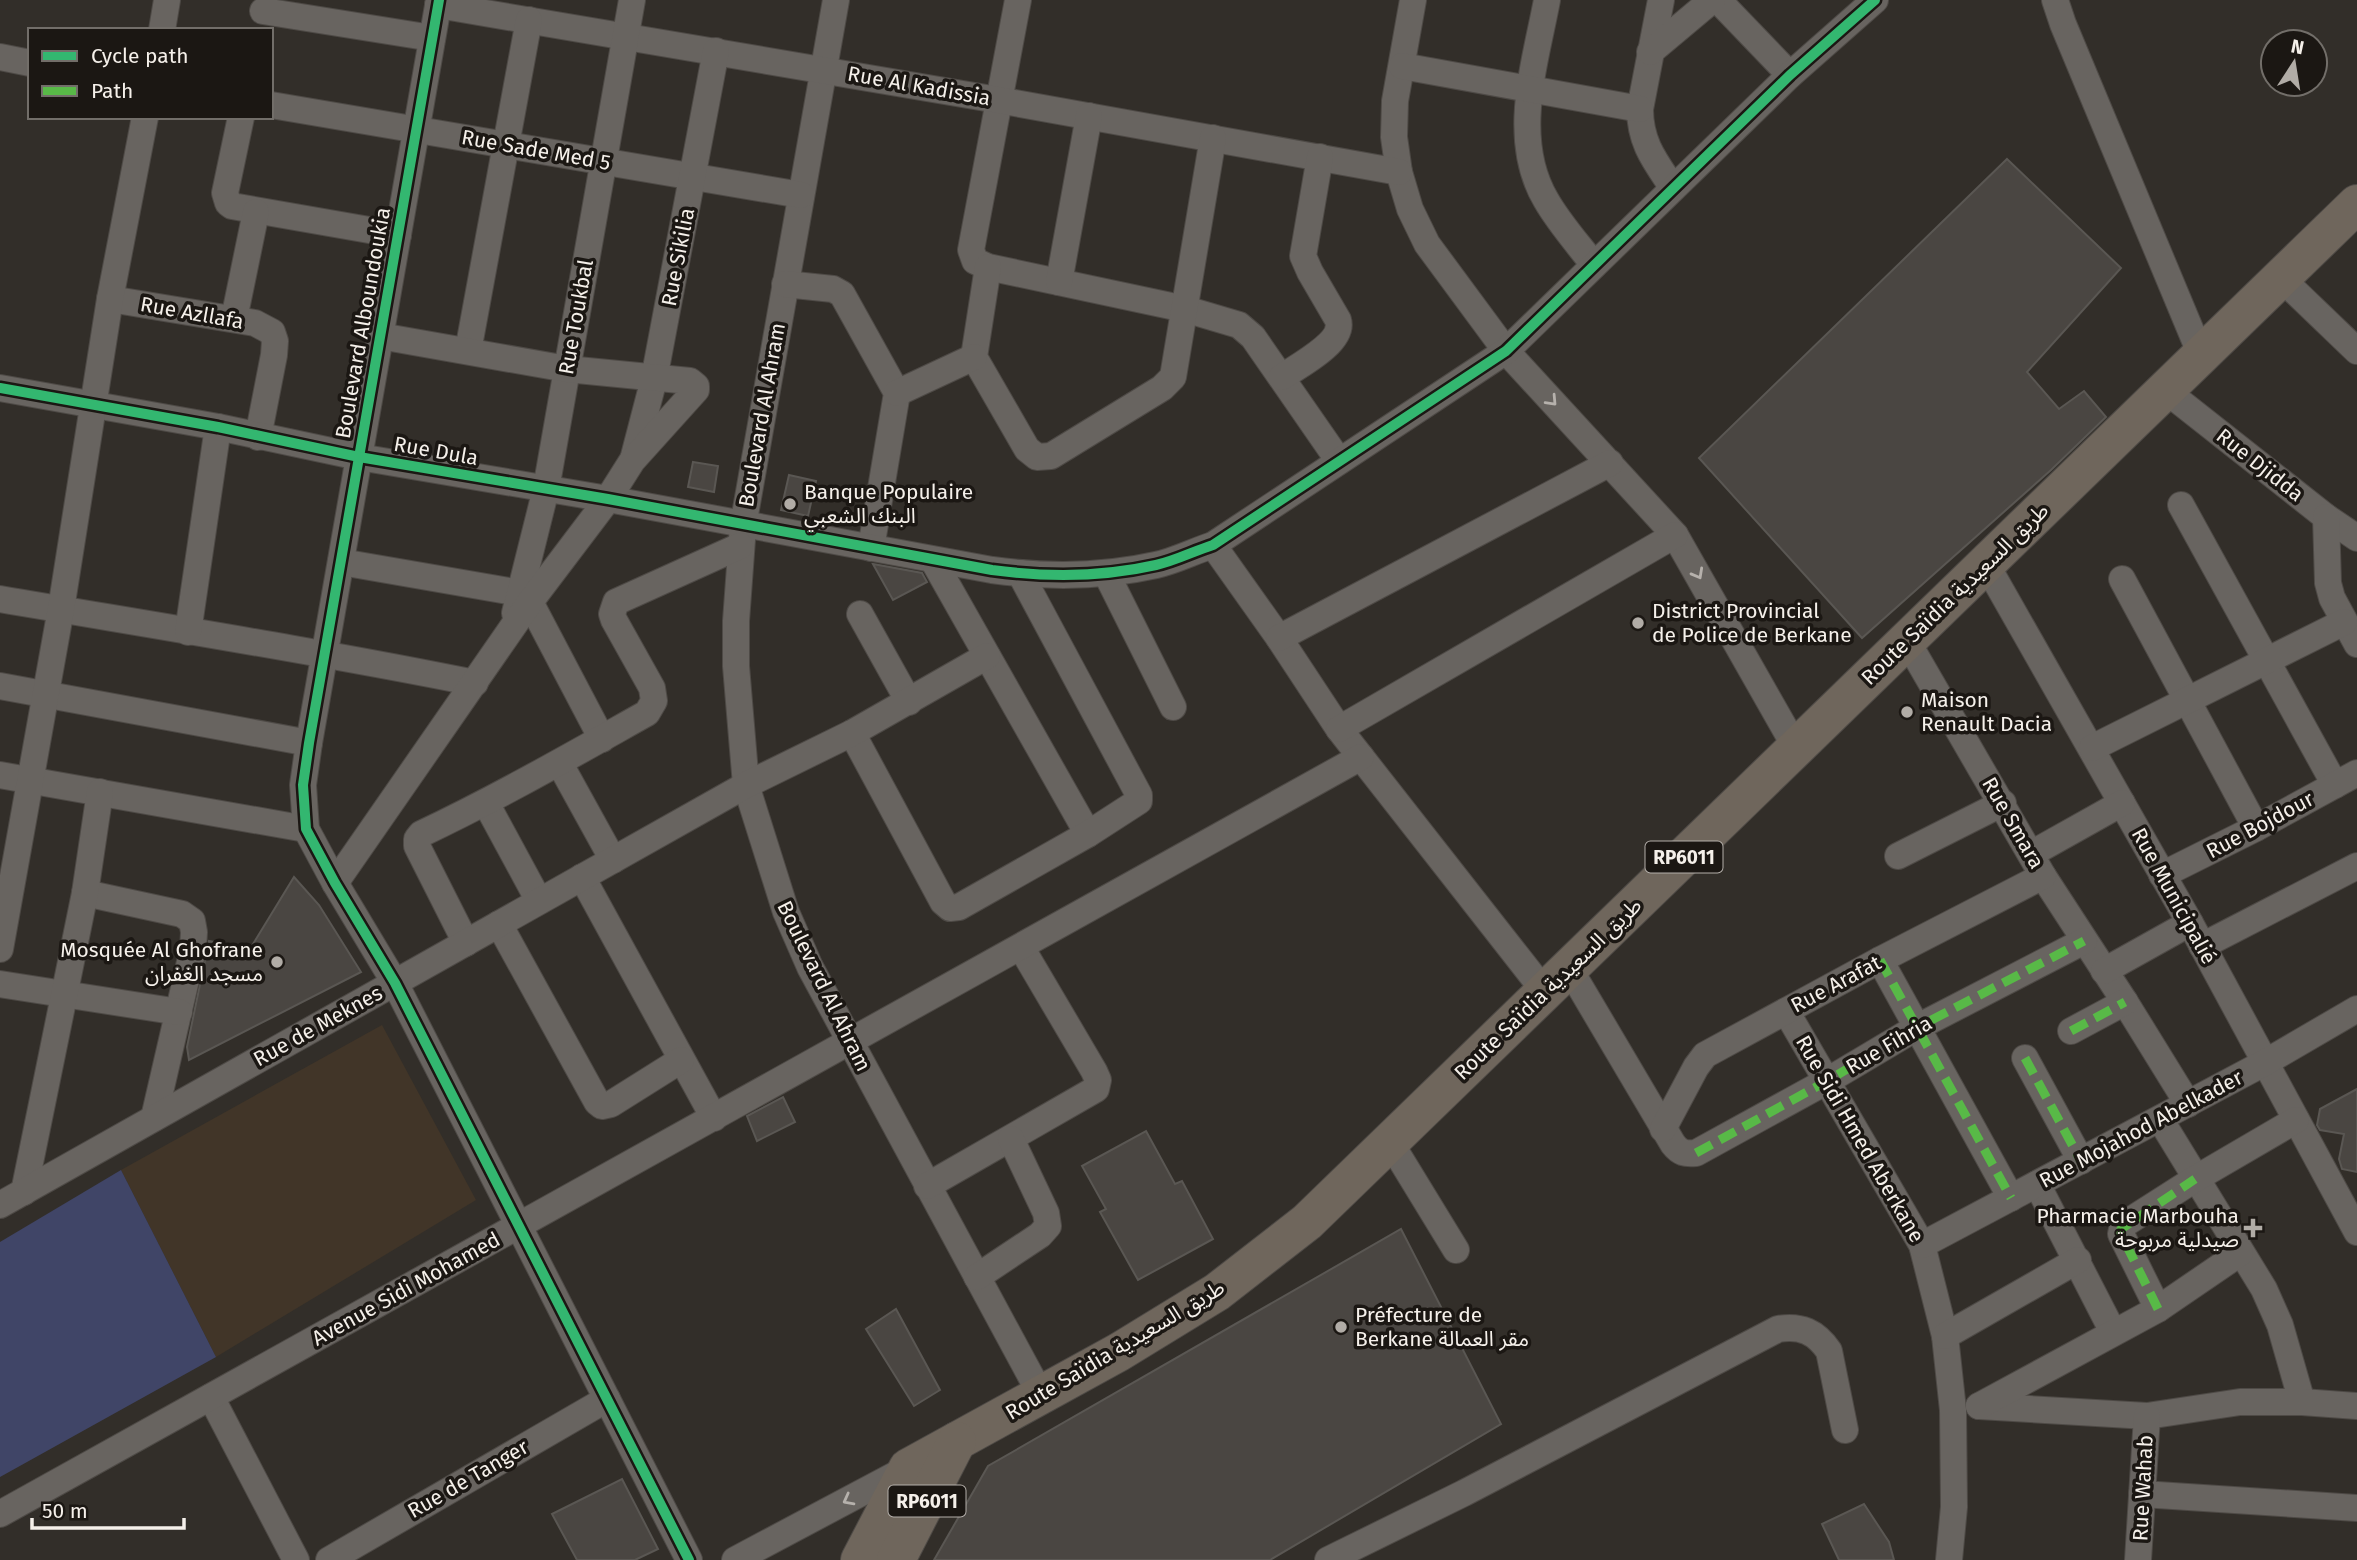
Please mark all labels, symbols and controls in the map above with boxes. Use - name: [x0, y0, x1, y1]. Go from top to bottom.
- legend: [28, 28, 273, 119]
- north arrow: [2259, 28, 2329, 98]
- text: N: [2289, 34, 2306, 59]
- text: Cycle path: [91, 43, 189, 69]
- street label: Rue Al Kadissia: [846, 61, 992, 111]
- text: Path: [91, 78, 133, 104]
- street label: Rue Sade Med 5: [459, 124, 613, 176]
- street label: Boulevard Alboundoukia: [330, 205, 396, 441]
- street label: Rue Sikilia: [656, 206, 700, 308]
- street label: Rue Toukbal: [553, 257, 599, 377]
- street label: Rue Azllafa: [138, 291, 246, 335]
- street label: Boulevard Al Ahram: [733, 321, 791, 509]
- one-way arrow: [1544, 393, 1557, 406]
- street label: Rue Djidda: [2211, 423, 2309, 507]
- street label: Rue Dula: [392, 431, 480, 471]
- place label: Banque Populaire البنك الشعبي: [804, 479, 973, 532]
- marker: Banque Populaire البنك الشعبي: [782, 496, 798, 512]
- street label: Route Saïdia طريق السعيدية: [1856, 498, 2054, 690]
- one-way arrow: [1690, 567, 1703, 580]
- place label: District Provincial de Police de Berkane: [1652, 598, 1852, 648]
- marker: District Provincial de Police de Berkane: [1630, 615, 1646, 631]
- place label: Maison Renault Dacia: [1921, 687, 2052, 737]
- marker: Maison Renault Dacia: [1899, 704, 1915, 720]
- street label: Rue Smara: [1976, 773, 2050, 873]
- street label: Rue Bojdour: [2202, 786, 2318, 864]
- street label: Rue Municipalié: [2126, 823, 2222, 969]
- road number: RP6011: [1646, 842, 1722, 872]
- street label: Route Saïdia طريق السعيدية: [1449, 893, 1647, 1085]
- street label: Boulevard Al Ahram: [771, 896, 877, 1076]
- place label: Mosquée Al Ghofrane مسجد الغفران: [60, 937, 263, 987]
- street label: Rue Arafat: [1786, 949, 1886, 1019]
- marker: Mosquée Al Ghofrane مسجد الغفران: [269, 954, 285, 970]
- street label: Rue de Meknes: [249, 980, 387, 1072]
- street label: Rue Fihria: [1841, 1010, 1937, 1080]
- street label: Rue Sidi Hmed Aberkane: [1790, 1031, 1930, 1247]
- street label: Rue Mojahod Abelkader: [2035, 1064, 2247, 1194]
- place label: Pharmacie Marbouha صيدلية مربوحة: [2036, 1203, 2239, 1253]
- marker: Pharmacie Marbouha صيدلية مربوحة: [2245, 1220, 2261, 1236]
- street label: Avenue Sidi Mohamed: [307, 1226, 505, 1352]
- street label: Route Saïdia طريق السعيدية: [1001, 1274, 1229, 1426]
- place label: Préfecture de Berkane مقر العمالة: [1355, 1302, 1529, 1352]
- marker: Préfecture de Berkane مقر العمالة: [1333, 1319, 1349, 1335]
- street label: Rue de Tanger: [403, 1434, 533, 1524]
- street label: Rue Wahab: [2127, 1434, 2159, 1542]
- road number: RP6011: [888, 1485, 965, 1516]
- scale bar: [32, 1486, 184, 1530]
- one-way arrow: [843, 1492, 855, 1506]
- text: 50 m: [42, 1498, 88, 1524]

